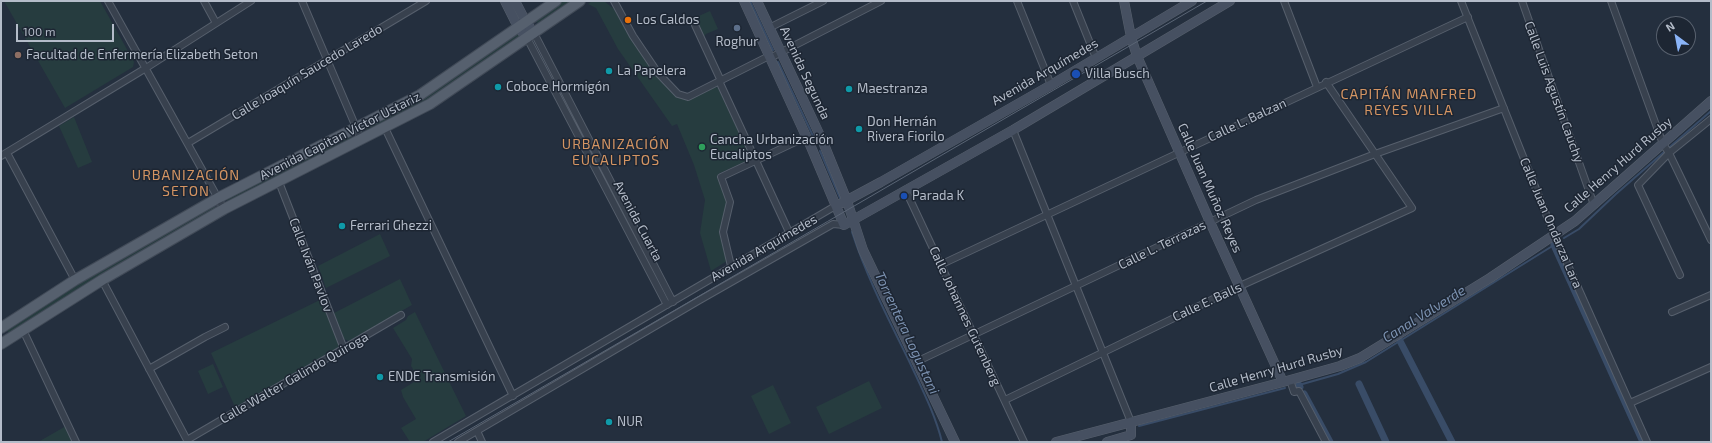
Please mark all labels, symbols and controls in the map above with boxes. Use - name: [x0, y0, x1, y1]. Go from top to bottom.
- place label: Los Caldos: [636, 12, 699, 28]
- marker: Los Caldos: [623, 15, 633, 25]
- scale bar: [18, 16, 116, 42]
- north arrow: [1656, 16, 1696, 56]
- street label: Calle Luis Agustín Cauchy: [1521, 19, 1587, 165]
- text: N: [1663, 19, 1677, 34]
- street label: Calle Joaquín Saucedo Laredo: [229, 21, 385, 123]
- marker: Roghur: [732, 23, 742, 33]
- text: 100 m: [23, 24, 55, 38]
- street label: Avenida Segunda: [777, 24, 833, 122]
- place label: Roghur: [716, 34, 758, 50]
- street label: Avenida Arquímedes: [989, 35, 1101, 109]
- place label: Facultad de Enfermería Elizabeth Seton: [26, 47, 258, 63]
- marker: Facultad de Enfermería Elizabeth Seton: [13, 50, 23, 60]
- place label: La Papelera: [617, 63, 686, 79]
- marker: La Papelera: [604, 66, 614, 76]
- place label: Villa Busch: [1085, 66, 1150, 82]
- marker: Villa Busch: [1070, 68, 1082, 80]
- place label: Coboce Hormigón: [506, 79, 610, 95]
- place label: Maestranza: [857, 81, 928, 97]
- marker: Coboce Hormigón: [493, 82, 503, 92]
- marker: Maestranza: [844, 84, 854, 94]
- district label: CAPITÁN MANFRED REYES VILLA: [1341, 86, 1477, 118]
- street label: Avenida Capitan Víctor Ustariz: [257, 89, 423, 183]
- street label: Calle L. Balzan: [1205, 95, 1289, 145]
- place label: Don Hernán Rivera Fiorilo: [867, 114, 945, 145]
- street label: Calle Henry Hurd Rusby: [1561, 114, 1675, 216]
- street label: Calle Juan Muñoz Reyes: [1174, 121, 1246, 255]
- marker: Don Hernán Rivera Fiorilo: [854, 124, 864, 134]
- place label: Cancha Urbanización Eucaliptos: [710, 132, 834, 163]
- district label: URBANIZACIÓN EUCALIPTOS: [562, 136, 670, 168]
- marker: Cancha Urbanización Eucaliptos: [697, 142, 707, 152]
- street label: Calle Juan Ondarza Lara: [1516, 155, 1586, 291]
- district label: URBANIZACIÓN SETON: [132, 167, 240, 200]
- street label: Avenida Cuarta: [610, 178, 666, 264]
- place label: Parada K: [912, 188, 964, 204]
- marker: Parada K: [899, 191, 909, 201]
- street label: Avenida Arquímedes: [708, 211, 820, 285]
- street label: Calle Iván Pavlov: [286, 216, 336, 314]
- street label: Calle L. Terrazas: [1116, 217, 1208, 273]
- place label: Ferrari Ghezzi: [350, 218, 432, 234]
- marker: Ferrari Ghezzi: [337, 221, 347, 231]
- street label: Calle Johannes Gutenberg: [926, 244, 1004, 388]
- water label: Torrentera Logustani: [871, 269, 943, 397]
- street label: Calle E. Balls: [1170, 279, 1244, 325]
- water label: Canal Valverde: [1379, 282, 1469, 346]
- street label: Calle Walter Galindo Quiroga: [217, 329, 371, 427]
- street label: Calle Henry Hurd Rusby: [1207, 342, 1345, 396]
- place label: ENDE Transmisión: [388, 369, 495, 385]
- marker: ENDE Transmisión: [375, 372, 385, 382]
- place label: NUR: [617, 414, 643, 430]
- marker: NUR: [604, 417, 614, 427]

